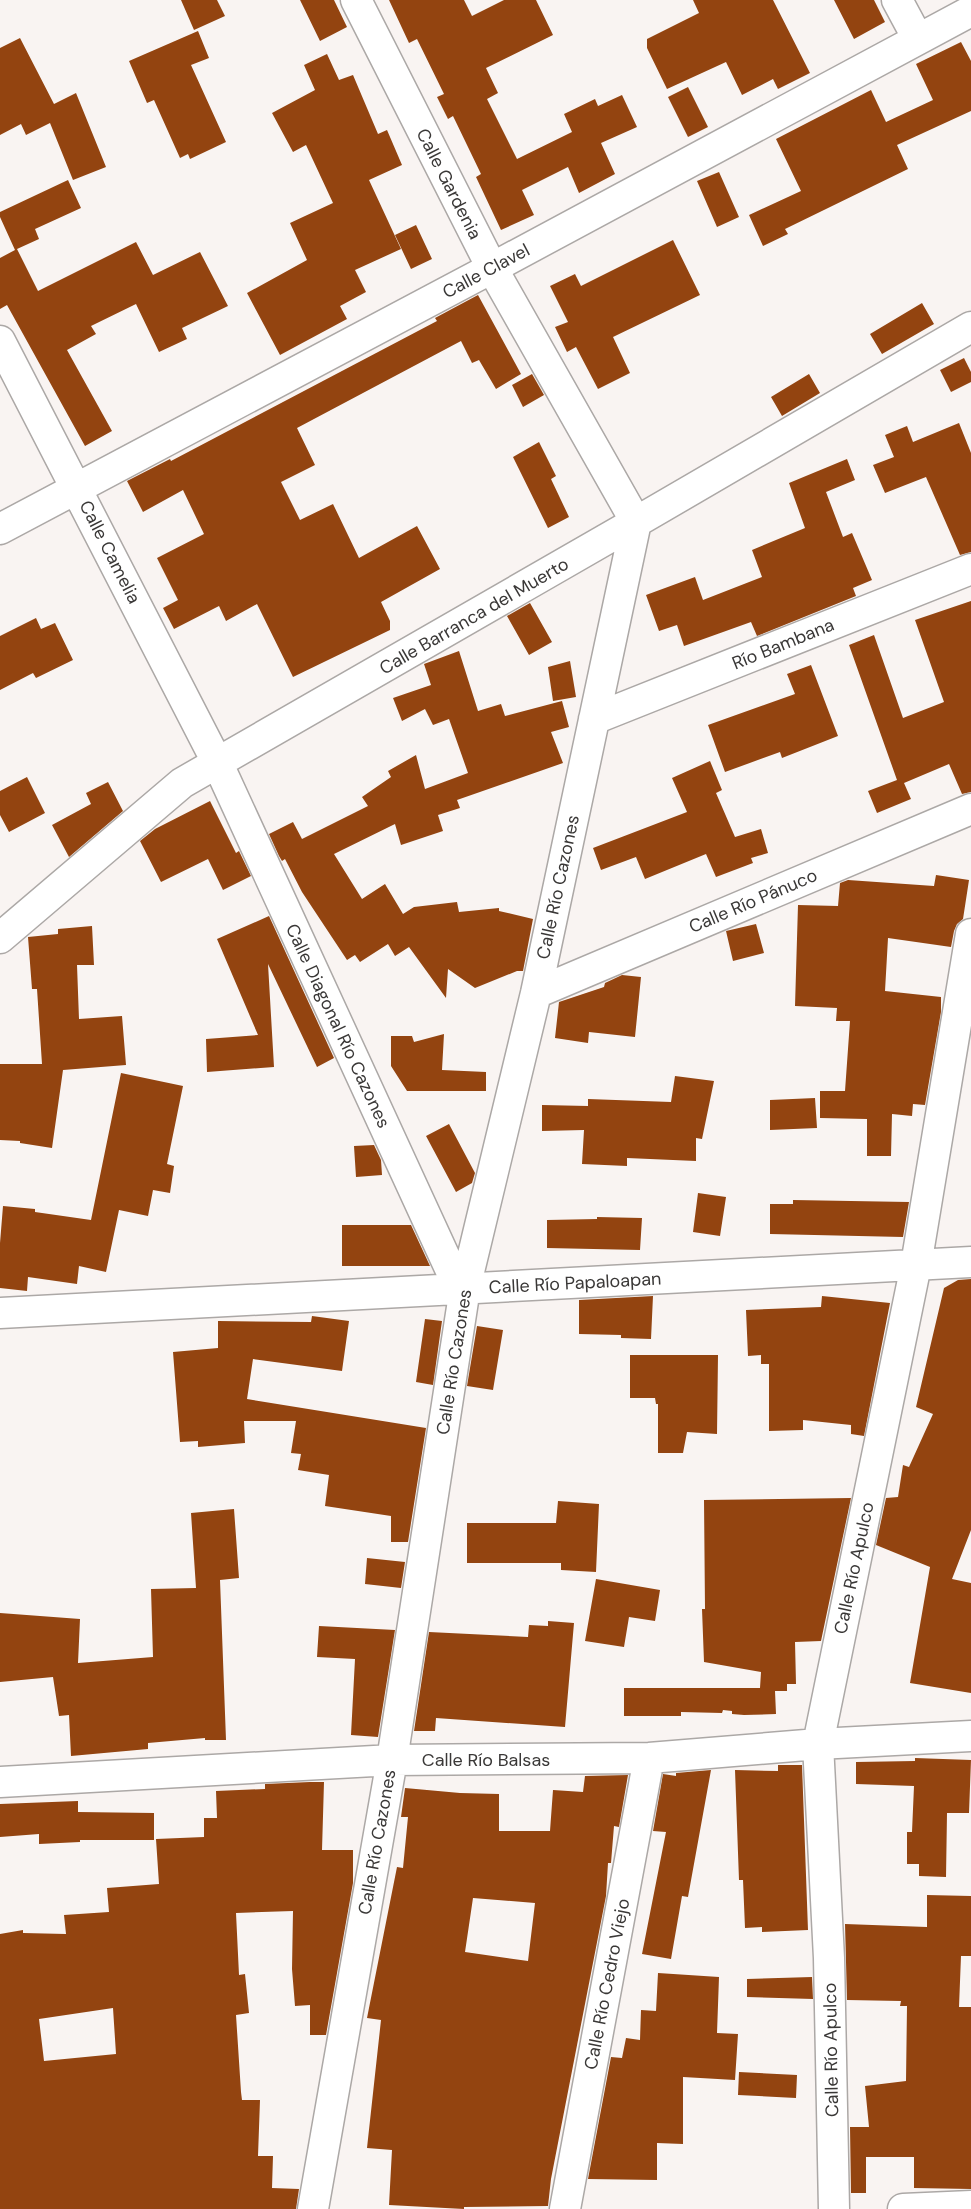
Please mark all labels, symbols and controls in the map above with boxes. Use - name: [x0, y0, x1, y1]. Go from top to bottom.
- street label: Calle Gardenia: [411, 124, 487, 244]
- street label: Calle Clavel: [438, 238, 534, 304]
- street label: Calle Camelia: [74, 496, 146, 608]
- street label: Calle Barranca del Muerto: [375, 552, 573, 680]
- street label: Río Bambana: [728, 613, 838, 675]
- street label: Calle Río Cazones: [531, 813, 585, 961]
- street label: Calle Río Pánuco: [685, 863, 821, 939]
- street label: Calle Diagonal Río Cazones: [280, 920, 396, 1132]
- street label: Calle Río Papaloapan: [488, 1266, 662, 1300]
- street label: Calle Río Cazones: [431, 1287, 477, 1437]
- street label: Calle Río Apulco: [828, 1500, 880, 1636]
- street label: Calle Río Balsas: [422, 1748, 550, 1772]
- street label: Calle Río Cazones: [352, 1767, 402, 1917]
- street label: Calle Río Cedro Viejo: [579, 1896, 635, 2072]
- street label: Calle Río Apulco: [818, 1983, 844, 2117]

